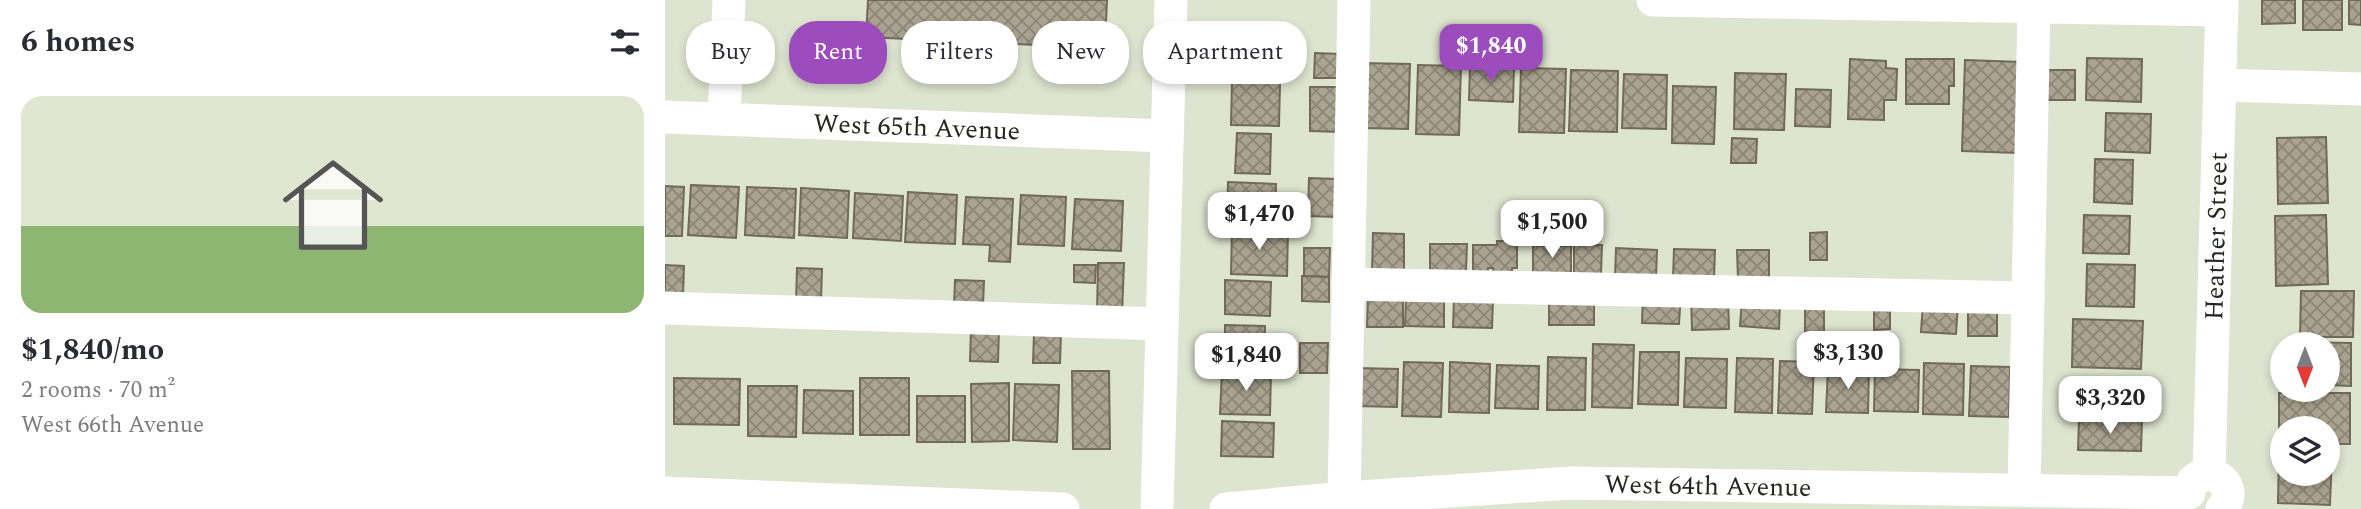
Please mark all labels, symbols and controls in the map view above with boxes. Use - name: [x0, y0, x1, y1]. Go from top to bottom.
- text: 6 homes: [21, 19, 135, 65]
- chip: Buy: [686, 21, 775, 84]
- chip: Rent: [789, 21, 887, 84]
- chip: Filters: [901, 21, 1018, 84]
- chip: New: [1032, 21, 1129, 84]
- chip: Apartment: [1143, 21, 1307, 84]
- icon: filters: [606, 23, 644, 61]
- pin: $1,840: [1434, 24, 1548, 84]
- text: $1,840: [1456, 29, 1526, 64]
- street label: West 65th Avenue: [813, 104, 1021, 151]
- icon: home: [270, 142, 396, 268]
- street label: Heather Street: [2194, 151, 2239, 321]
- pin: $1,470: [1202, 192, 1316, 252]
- text: $1,470: [1224, 197, 1294, 232]
- pin: $1,500: [1495, 201, 1609, 260]
- text: $1,500: [1517, 205, 1587, 240]
- text: $1,840/mo: [21, 327, 164, 373]
- pin: $3,130: [1791, 332, 1905, 391]
- north arrow: [2270, 332, 2340, 402]
- map controls: [2270, 332, 2340, 486]
- pin: $1,840: [1189, 334, 1303, 393]
- text: $3,130: [1813, 336, 1883, 371]
- text: $1,840: [1211, 338, 1281, 373]
- text: 2 rooms · 70 m²: [21, 373, 175, 408]
- pin: $3,320: [2053, 376, 2167, 436]
- text: $3,320: [2075, 381, 2145, 416]
- text: West 66th Avenue: [21, 408, 204, 443]
- button: layers: [2270, 416, 2340, 486]
- street label: West 64th Avenue: [1604, 465, 1812, 508]

